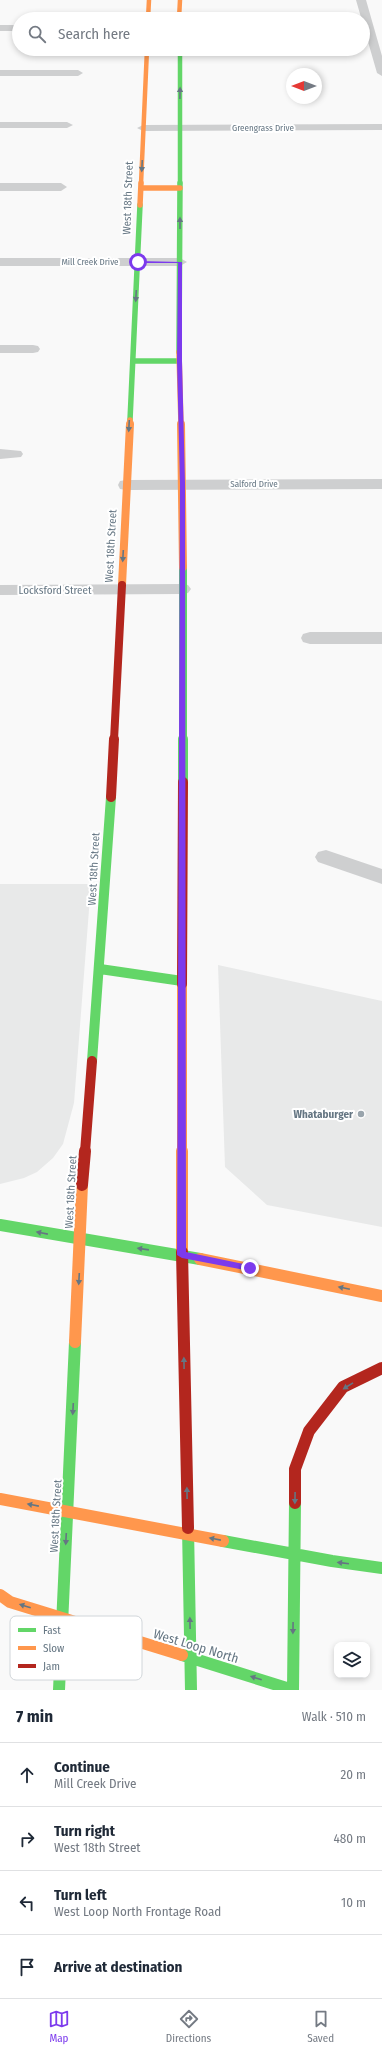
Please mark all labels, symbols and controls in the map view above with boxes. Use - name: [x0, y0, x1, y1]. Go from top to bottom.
- search box: [12, 12, 370, 56]
- icon: search: [26, 23, 48, 45]
- text: Search here: [58, 25, 130, 43]
- north arrow: [286, 68, 322, 104]
- one-way arrow: [177, 86, 183, 99]
- street label: Greengrass Drive: [232, 123, 294, 133]
- one-way arrow: [138, 160, 145, 173]
- street label: West 18th Street: [120, 161, 136, 235]
- one-way arrow: [177, 216, 183, 229]
- route start: [129, 253, 147, 271]
- street label: Mill Creek Drive: [61, 257, 119, 267]
- one-way arrow: [133, 290, 140, 302]
- one-way arrow: [126, 420, 133, 432]
- street label: Salford Drive: [230, 479, 278, 489]
- street label: West 18th Street: [103, 509, 119, 583]
- one-way arrow: [119, 550, 126, 562]
- street label: Locksford Street: [19, 584, 92, 597]
- street label: West 18th Street: [86, 832, 102, 906]
- place label: Whataburger: [294, 1108, 354, 1121]
- marker: Whataburger: [356, 1109, 366, 1119]
- street label: West 18th Street: [63, 1155, 79, 1229]
- one-way arrow: [36, 1230, 48, 1236]
- one-way arrow: [137, 1246, 149, 1252]
- route end: [241, 1259, 259, 1277]
- one-way arrow: [75, 1273, 82, 1285]
- one-way arrow: [338, 1284, 350, 1290]
- one-way arrow: [181, 1357, 188, 1369]
- one-way arrow: [342, 1382, 353, 1389]
- one-way arrow: [69, 1403, 76, 1415]
- street label: West 18th Street: [48, 1479, 64, 1553]
- one-way arrow: [184, 1486, 190, 1499]
- one-way arrow: [292, 1492, 298, 1505]
- one-way arrow: [27, 1501, 39, 1507]
- one-way arrow: [63, 1533, 70, 1545]
- one-way arrow: [209, 1536, 222, 1542]
- one-way arrow: [337, 1560, 349, 1566]
- one-way arrow: [18, 1603, 30, 1609]
- legend: [10, 1616, 142, 1680]
- one-way arrow: [187, 1616, 193, 1629]
- one-way arrow: [290, 1622, 297, 1634]
- text: Fast: [43, 1624, 61, 1637]
- street label: West Loop North: [152, 1626, 240, 1666]
- text: Slow: [43, 1642, 64, 1655]
- map controls: [334, 1642, 370, 1678]
- button: layers: [334, 1642, 370, 1678]
- text: Jam: [43, 1660, 60, 1673]
- one-way arrow: [249, 1675, 261, 1681]
- text: 7 min: [16, 1706, 53, 1727]
- text: Walk · 510 m: [302, 1709, 366, 1724]
- text: Continue: [54, 1758, 110, 1776]
- icon: ahead: [16, 1764, 38, 1786]
- text: 20 m: [340, 1767, 366, 1782]
- text: Mill Creek Drive: [54, 1776, 137, 1791]
- text: Turn right: [54, 1822, 115, 1840]
- icon: right: [16, 1828, 38, 1850]
- text: 480 m: [333, 1831, 366, 1846]
- text: West 18th Street: [54, 1840, 141, 1855]
- text: Turn left: [54, 1886, 107, 1904]
- icon: left: [16, 1892, 38, 1914]
- text: 10 m: [341, 1895, 366, 1910]
- text: West Loop North Frontage Road: [54, 1904, 221, 1919]
- icon: arrive: [16, 1956, 38, 1978]
- text: Arrive at destination: [54, 1958, 182, 1976]
- tab: Map: [48, 2008, 70, 2045]
- tab: Directions: [166, 2008, 211, 2045]
- tab: Saved: [307, 2008, 334, 2045]

